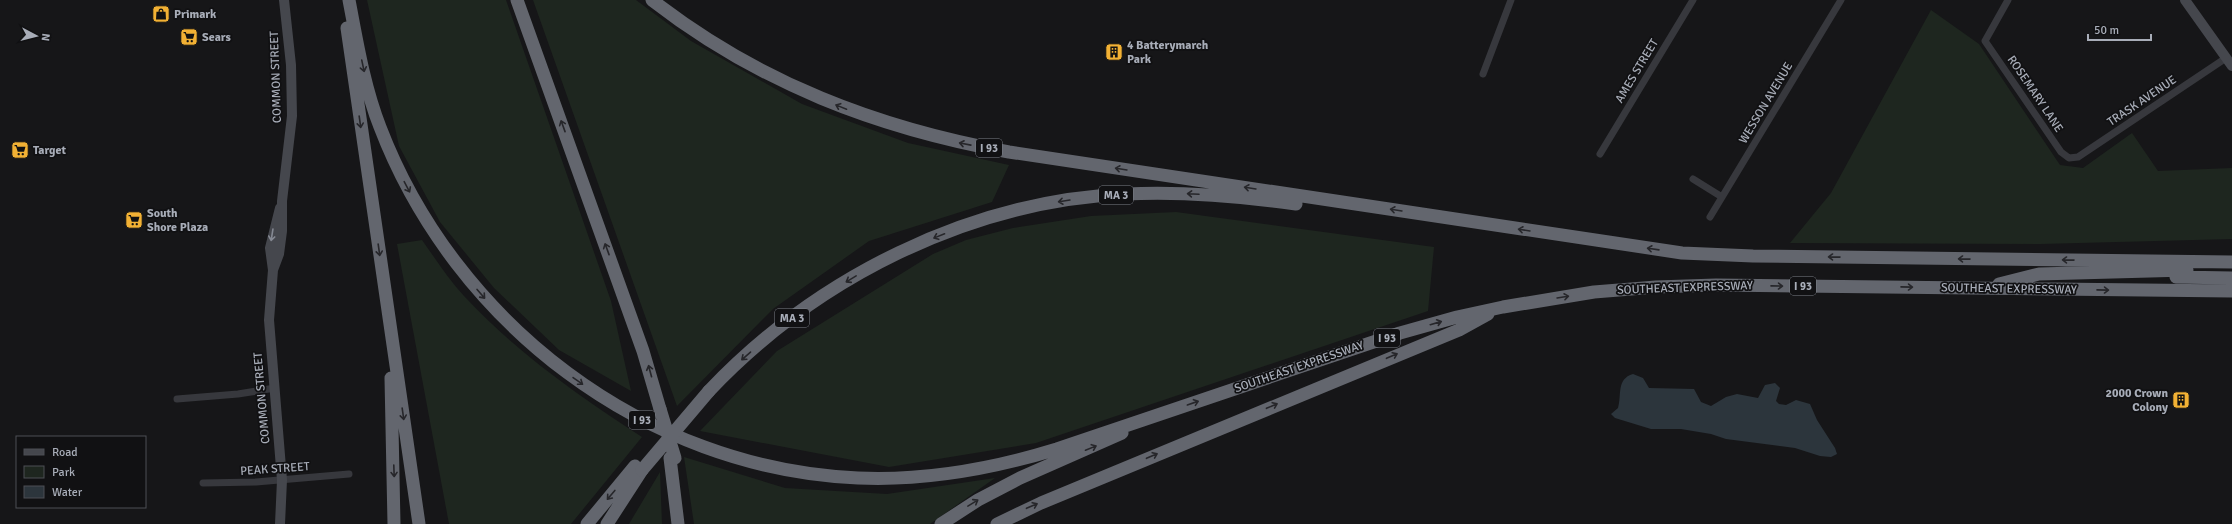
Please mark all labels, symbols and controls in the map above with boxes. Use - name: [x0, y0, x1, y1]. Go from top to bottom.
- shop icon: Primark: [151, 4, 171, 24]
- place label: Primark: [174, 7, 217, 22]
- north arrow: [16, 16, 56, 56]
- scale bar: [2088, 16, 2151, 42]
- text: 50 m: [2094, 23, 2119, 38]
- supermarket icon: Sears: [179, 27, 199, 47]
- place label: Sears: [202, 30, 232, 45]
- street label: COMMON STREET: [267, 31, 285, 123]
- text: N: [39, 33, 52, 42]
- street label: AMES STREET: [1612, 36, 1662, 106]
- place label: 4 Batterymarch Park: [1127, 38, 1209, 67]
- building icon: 4 Batterymarch Park: [1104, 42, 1124, 62]
- street label: ROSEMARY LANE: [2004, 53, 2066, 135]
- one-way arrow: [359, 59, 367, 72]
- street label: WESSON AVENUE: [1736, 59, 1796, 146]
- street label: TRASK AVENUE: [2105, 72, 2180, 130]
- one-way arrow: [835, 103, 847, 111]
- one-way arrow: [356, 115, 364, 128]
- one-way arrow: [558, 121, 566, 133]
- one-way arrow: [959, 139, 972, 147]
- road number: I 93: [976, 139, 1002, 157]
- supermarket icon: Target: [10, 140, 30, 160]
- place label: Target: [33, 143, 66, 158]
- one-way arrow: [1115, 165, 1128, 173]
- one-way arrow: [404, 181, 412, 193]
- one-way arrow: [1244, 184, 1257, 192]
- road number: MA 3: [1099, 186, 1133, 204]
- one-way arrow: [1187, 191, 1200, 198]
- one-way arrow: [1058, 197, 1071, 205]
- place label: South Shore Plaza: [147, 206, 208, 235]
- one-way arrow: [1390, 206, 1403, 214]
- supermarket icon: South Shore Plaza: [124, 210, 144, 230]
- one-way arrow: [1518, 225, 1531, 233]
- one-way arrow: [268, 228, 276, 241]
- one-way arrow: [933, 232, 945, 240]
- one-way arrow: [375, 243, 383, 256]
- one-way arrow: [602, 243, 610, 255]
- one-way arrow: [1647, 245, 1660, 253]
- one-way arrow: [1828, 253, 1841, 261]
- one-way arrow: [1958, 255, 1971, 263]
- one-way arrow: [2062, 256, 2075, 264]
- one-way arrow: [845, 276, 857, 284]
- road number: I 93: [1790, 277, 1816, 295]
- street label: SOUTHEAST EXPRESSWAY: [1617, 278, 1753, 298]
- street label: SOUTHEAST EXPRESSWAY: [1941, 280, 2077, 298]
- one-way arrow: [1770, 282, 1783, 290]
- one-way arrow: [1900, 283, 1913, 291]
- one-way arrow: [2096, 286, 2109, 294]
- one-way arrow: [476, 289, 486, 299]
- one-way arrow: [1556, 293, 1569, 301]
- road number: MA 3: [775, 309, 809, 327]
- one-way arrow: [1429, 318, 1442, 326]
- road number: I 93: [1374, 329, 1400, 347]
- street label: SOUTHEAST EXPRESSWAY: [1232, 338, 1366, 396]
- street label: COMMON STREET: [251, 351, 273, 445]
- one-way arrow: [740, 351, 751, 360]
- one-way arrow: [1386, 352, 1398, 360]
- one-way arrow: [645, 365, 653, 378]
- one-way arrow: [572, 377, 583, 385]
- place label: 2000 Crown Colony: [2106, 386, 2168, 415]
- building icon: 2000 Crown Colony: [2171, 390, 2191, 410]
- one-way arrow: [1186, 399, 1199, 406]
- one-way arrow: [1266, 402, 1278, 409]
- one-way arrow: [399, 407, 407, 420]
- road number: I 93: [629, 411, 655, 429]
- legend: [16, 436, 146, 508]
- one-way arrow: [1085, 444, 1097, 451]
- text: Road: [52, 445, 78, 460]
- one-way arrow: [1146, 452, 1158, 460]
- street label: PEAK STREET: [240, 459, 310, 479]
- one-way arrow: [390, 464, 398, 477]
- text: Park: [52, 465, 75, 480]
- text: Water: [52, 485, 83, 500]
- one-way arrow: [607, 489, 616, 500]
- one-way arrow: [967, 498, 979, 506]
- one-way arrow: [1026, 502, 1038, 510]

